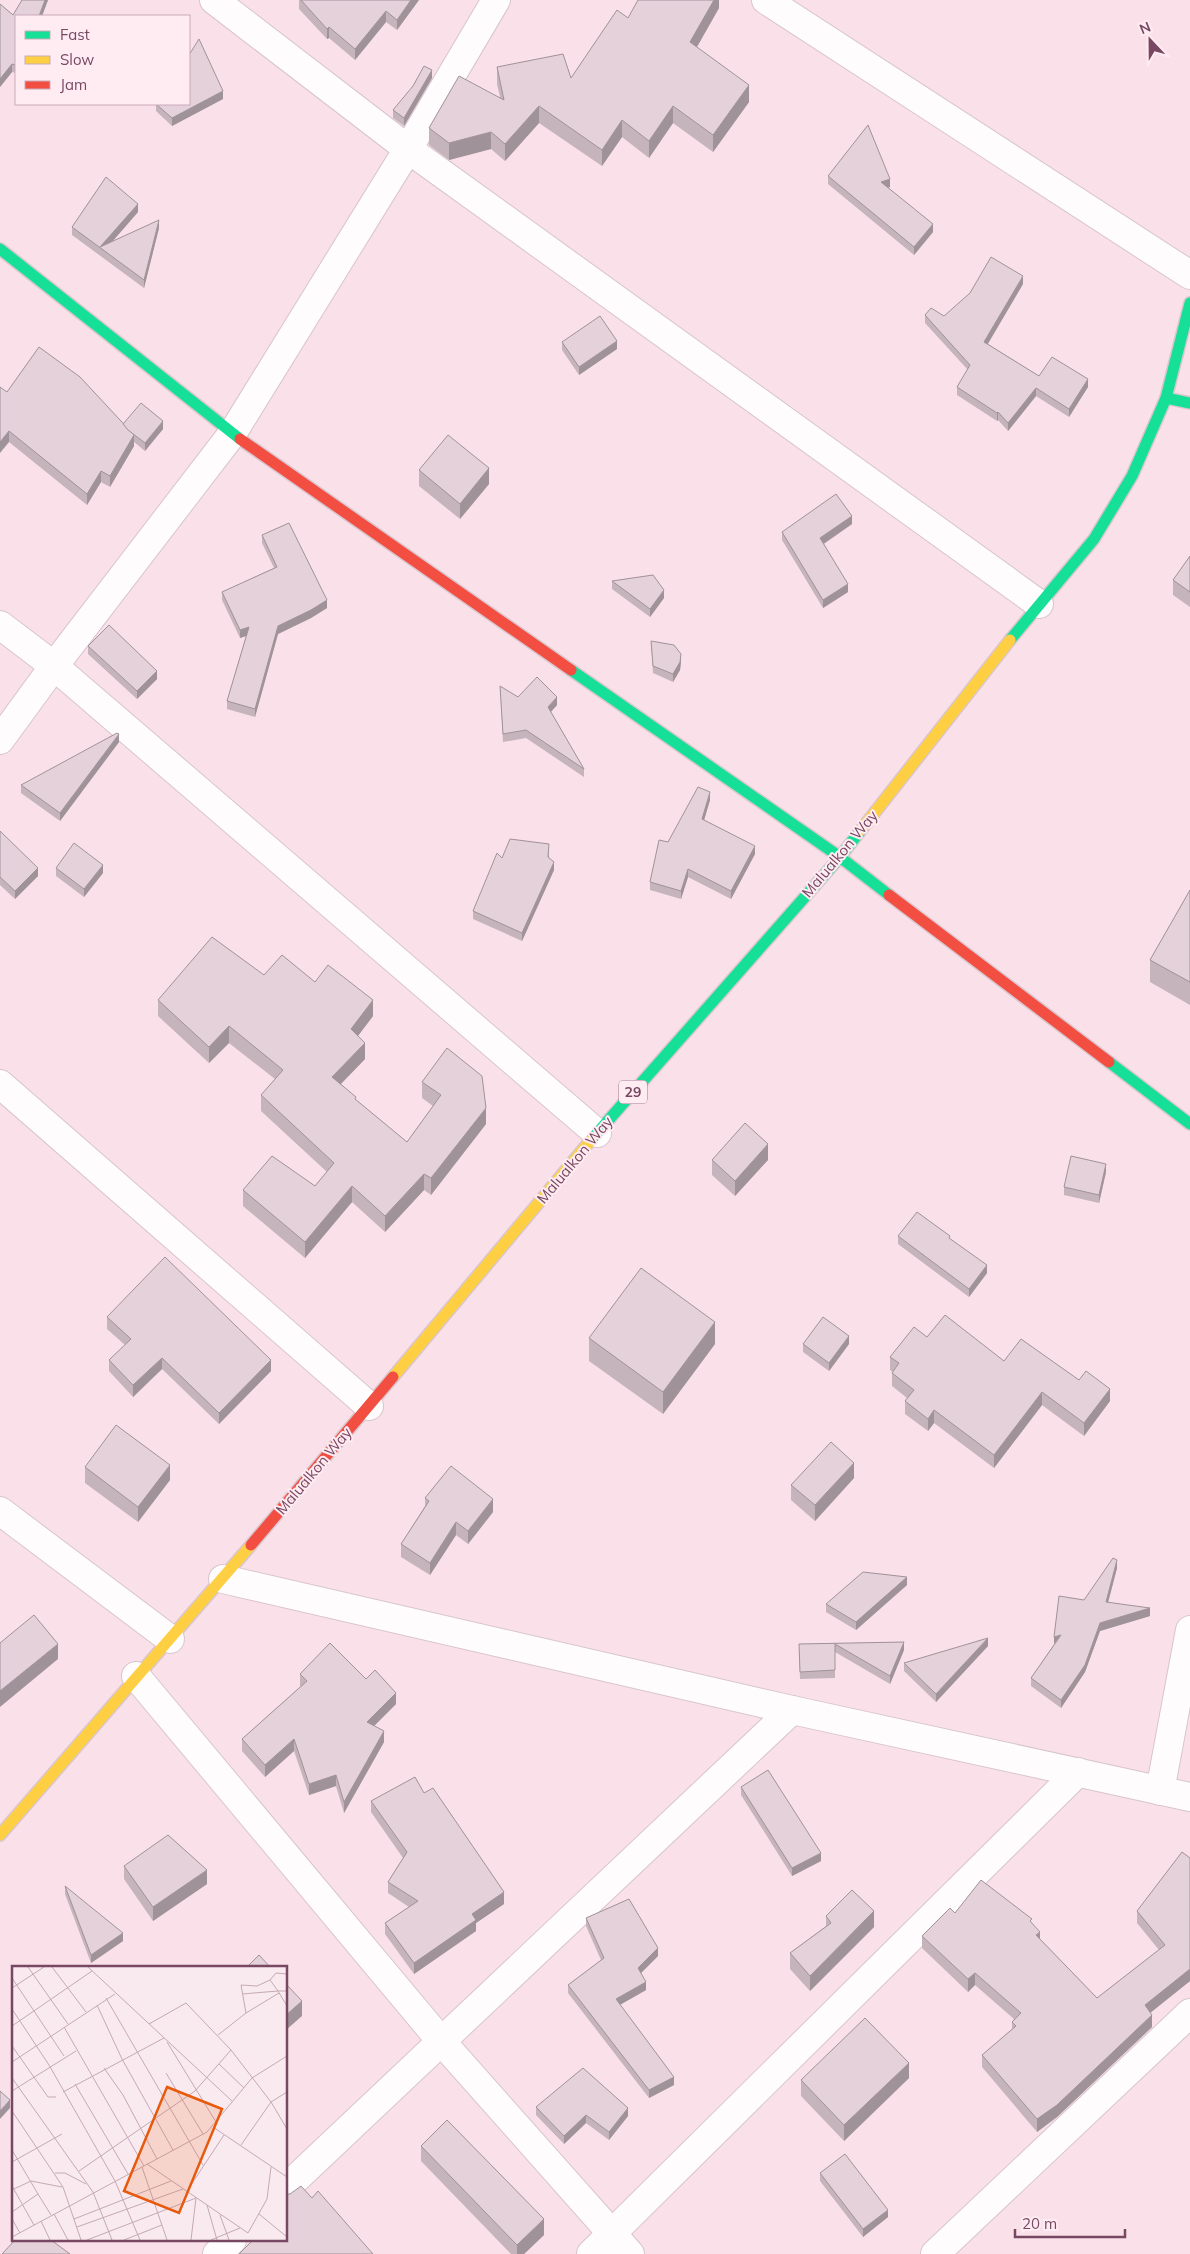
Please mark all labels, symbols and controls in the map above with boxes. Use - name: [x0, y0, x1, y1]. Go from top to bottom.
- legend: [15, 15, 190, 105]
- north arrow: [1125, 15, 1175, 65]
- text: N: [1137, 18, 1153, 38]
- text: Fast: [60, 25, 90, 44]
- text: Slow: [60, 50, 94, 69]
- text: Jam: [60, 75, 87, 94]
- street label: Malualkon Way: [798, 806, 882, 901]
- road number: 29: [619, 1080, 647, 1104]
- street label: Malualkon Way: [533, 1112, 617, 1207]
- street label: Malualkon Way: [272, 1423, 356, 1518]
- inset map: [12, 1966, 288, 2242]
- scale bar: [1015, 2206, 1125, 2238]
- text: 20 m: [1022, 2214, 1057, 2233]

